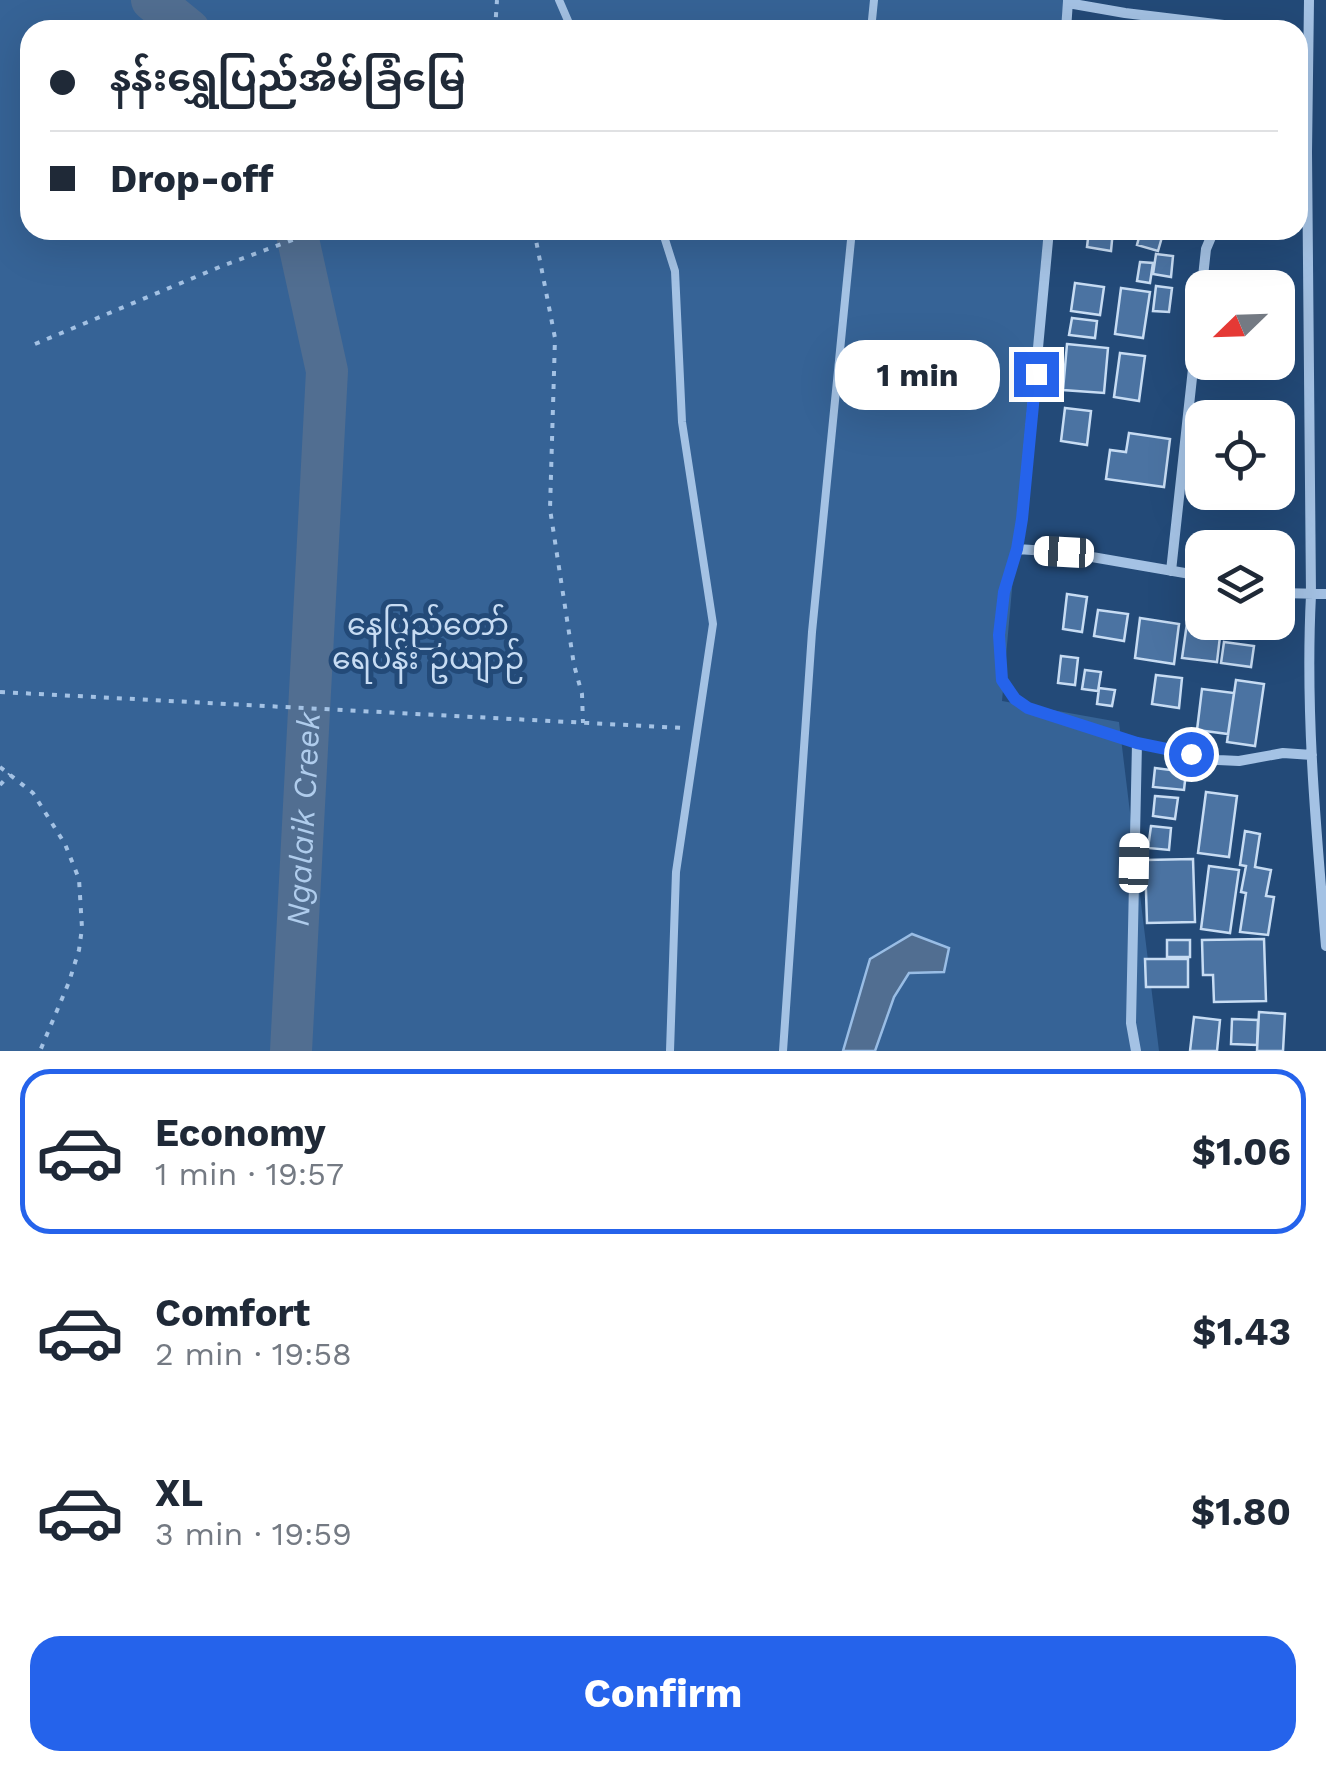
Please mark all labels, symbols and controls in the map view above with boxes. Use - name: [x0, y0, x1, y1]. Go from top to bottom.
- text: နန်းရွှေပြည်အိမ်ခြံမြေ: [110, 56, 465, 100]
- text: Drop-off: [110, 157, 274, 201]
- north arrow: [1185, 270, 1295, 380]
- map controls: [1185, 270, 1295, 640]
- callout: 1 min: [836, 339, 1001, 409]
- route end: [1014, 352, 1059, 397]
- text: 1 min: [876, 356, 959, 394]
- button: locate: [1185, 400, 1295, 510]
- button: layers: [1185, 530, 1295, 640]
- car: [1033, 535, 1095, 569]
- park label: နေပြည်တော် ရေပန်း ဥယျာဉ်: [332, 603, 524, 684]
- water label: Ngalaik Creek: [279, 710, 328, 928]
- route start: [1169, 732, 1214, 777]
- car: [1118, 833, 1150, 893]
- icon: car: [35, 1107, 125, 1197]
- text: Economy: [155, 1111, 326, 1155]
- text: $1.06: [1192, 1130, 1291, 1174]
- text: 1 min · 19:57: [155, 1155, 344, 1193]
- icon: car: [35, 1287, 125, 1377]
- text: Comfort: [155, 1291, 310, 1335]
- text: $1.43: [1192, 1310, 1291, 1354]
- text: 2 min · 19:58: [155, 1335, 352, 1373]
- icon: car: [35, 1467, 125, 1557]
- text: XL: [155, 1471, 203, 1515]
- text: $1.80: [1191, 1490, 1291, 1534]
- text: 3 min · 19:59: [155, 1515, 352, 1553]
- button: Confirm: [30, 1636, 1296, 1751]

